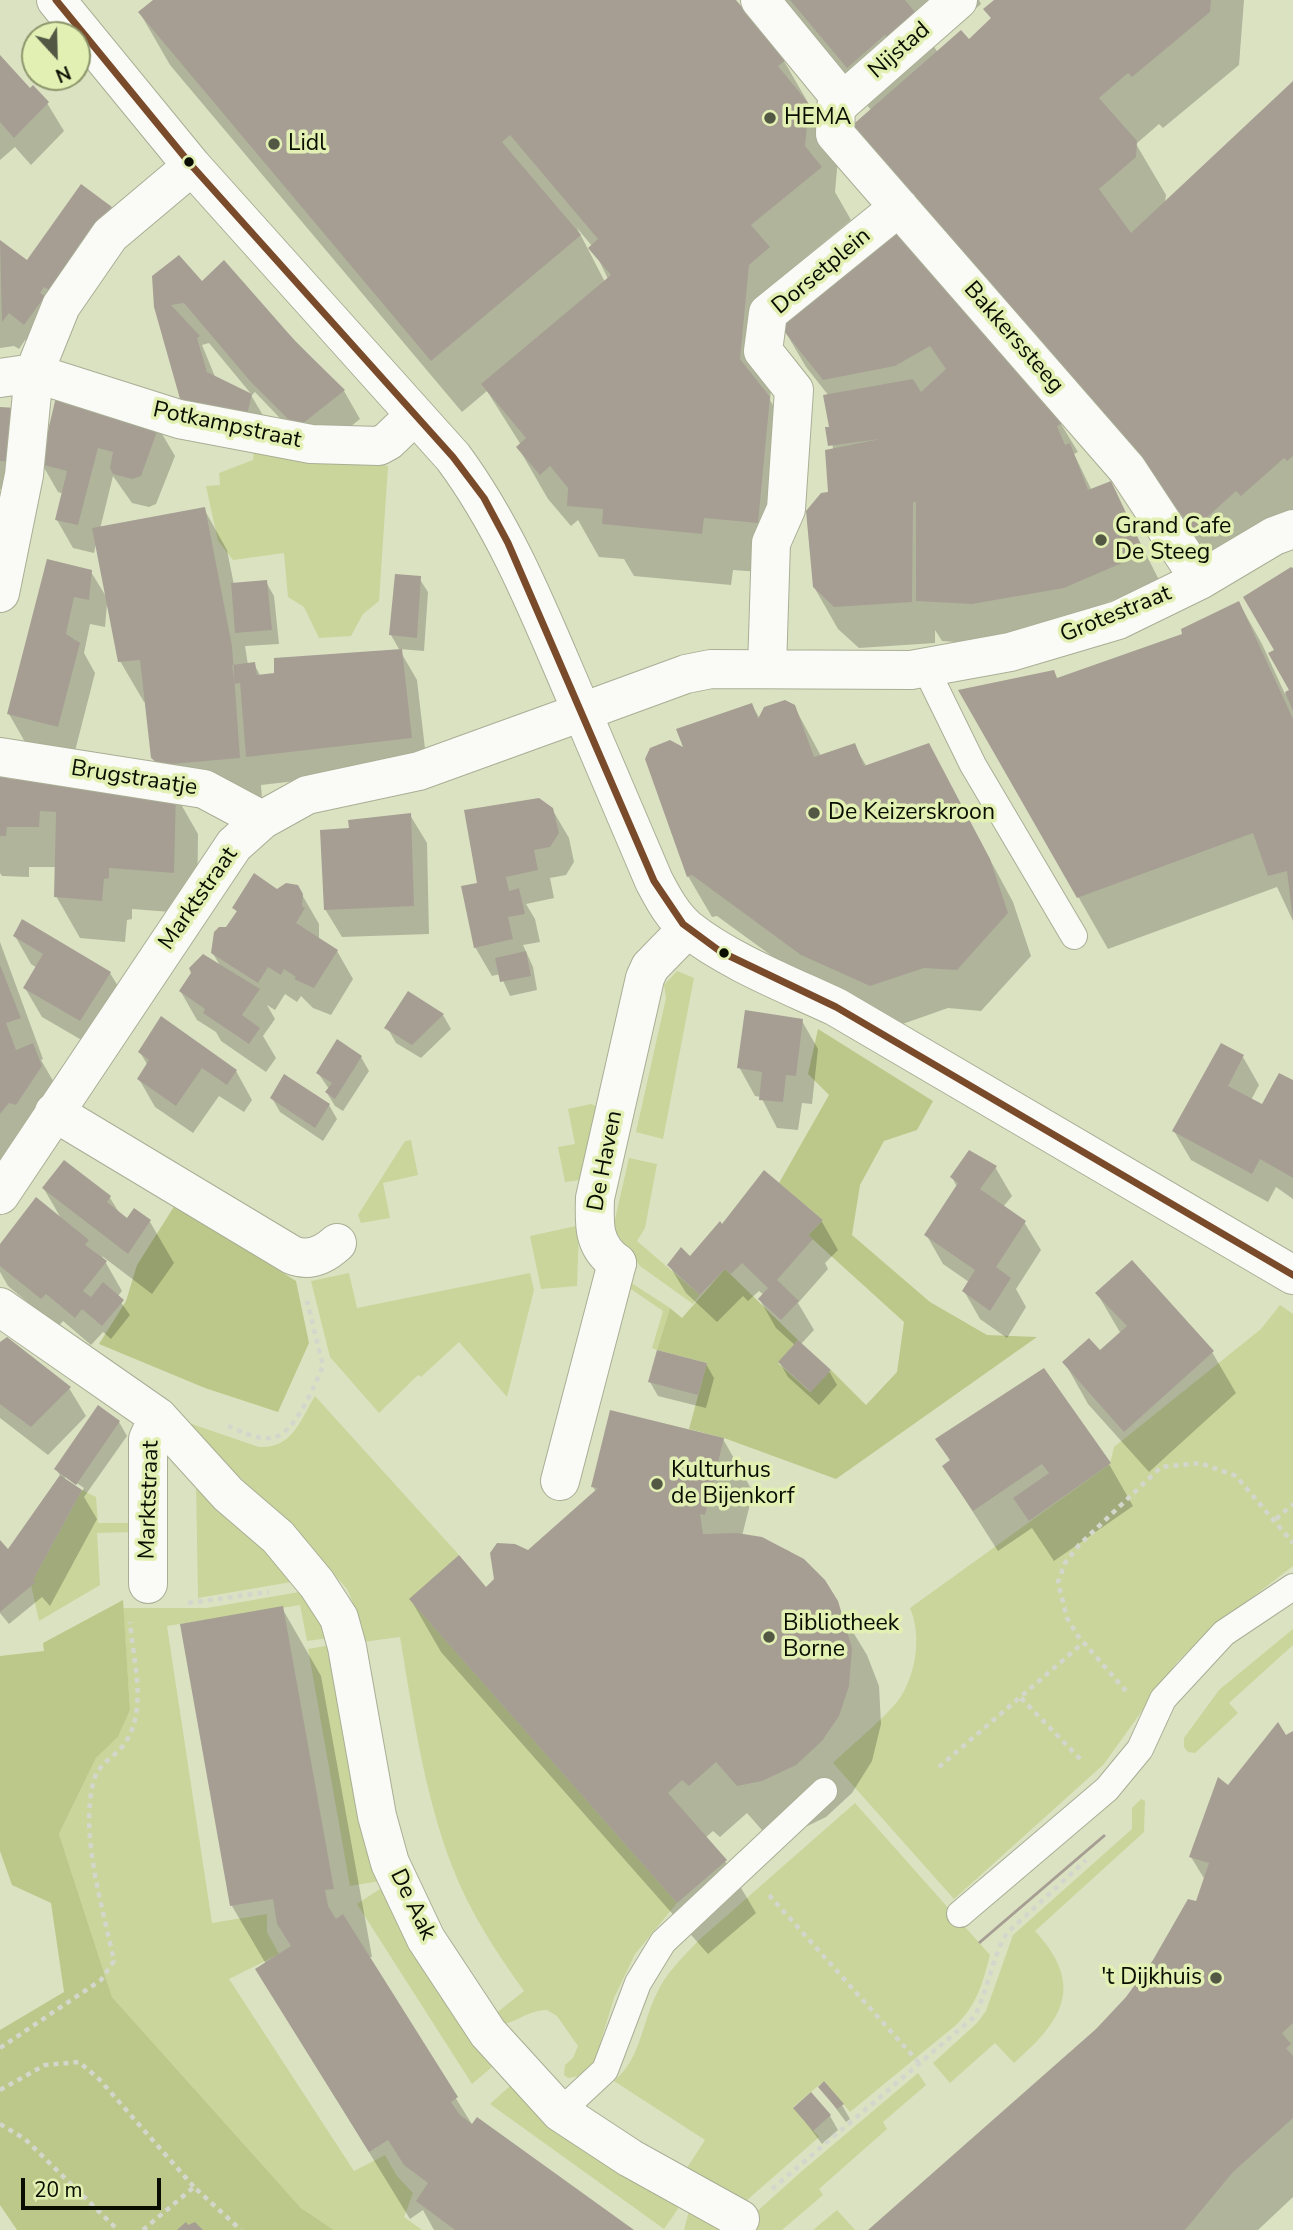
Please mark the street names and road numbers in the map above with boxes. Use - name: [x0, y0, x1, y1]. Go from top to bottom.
- street label: Nijstad: [864, 17, 936, 85]
- street label: Dorsetplein: [767, 223, 877, 321]
- street label: Bakkerssteeg: [957, 277, 1069, 399]
- street label: Potkampstraat: [150, 397, 304, 455]
- street label: Grotestraat: [1057, 580, 1175, 650]
- street label: Brugstraatje: [69, 755, 199, 803]
- street label: Marktstraat: [154, 842, 244, 956]
- street label: De Haven: [583, 1108, 629, 1214]
- street label: Marktstraat: [134, 1440, 166, 1560]
- street label: De Aak: [383, 1865, 441, 1945]

